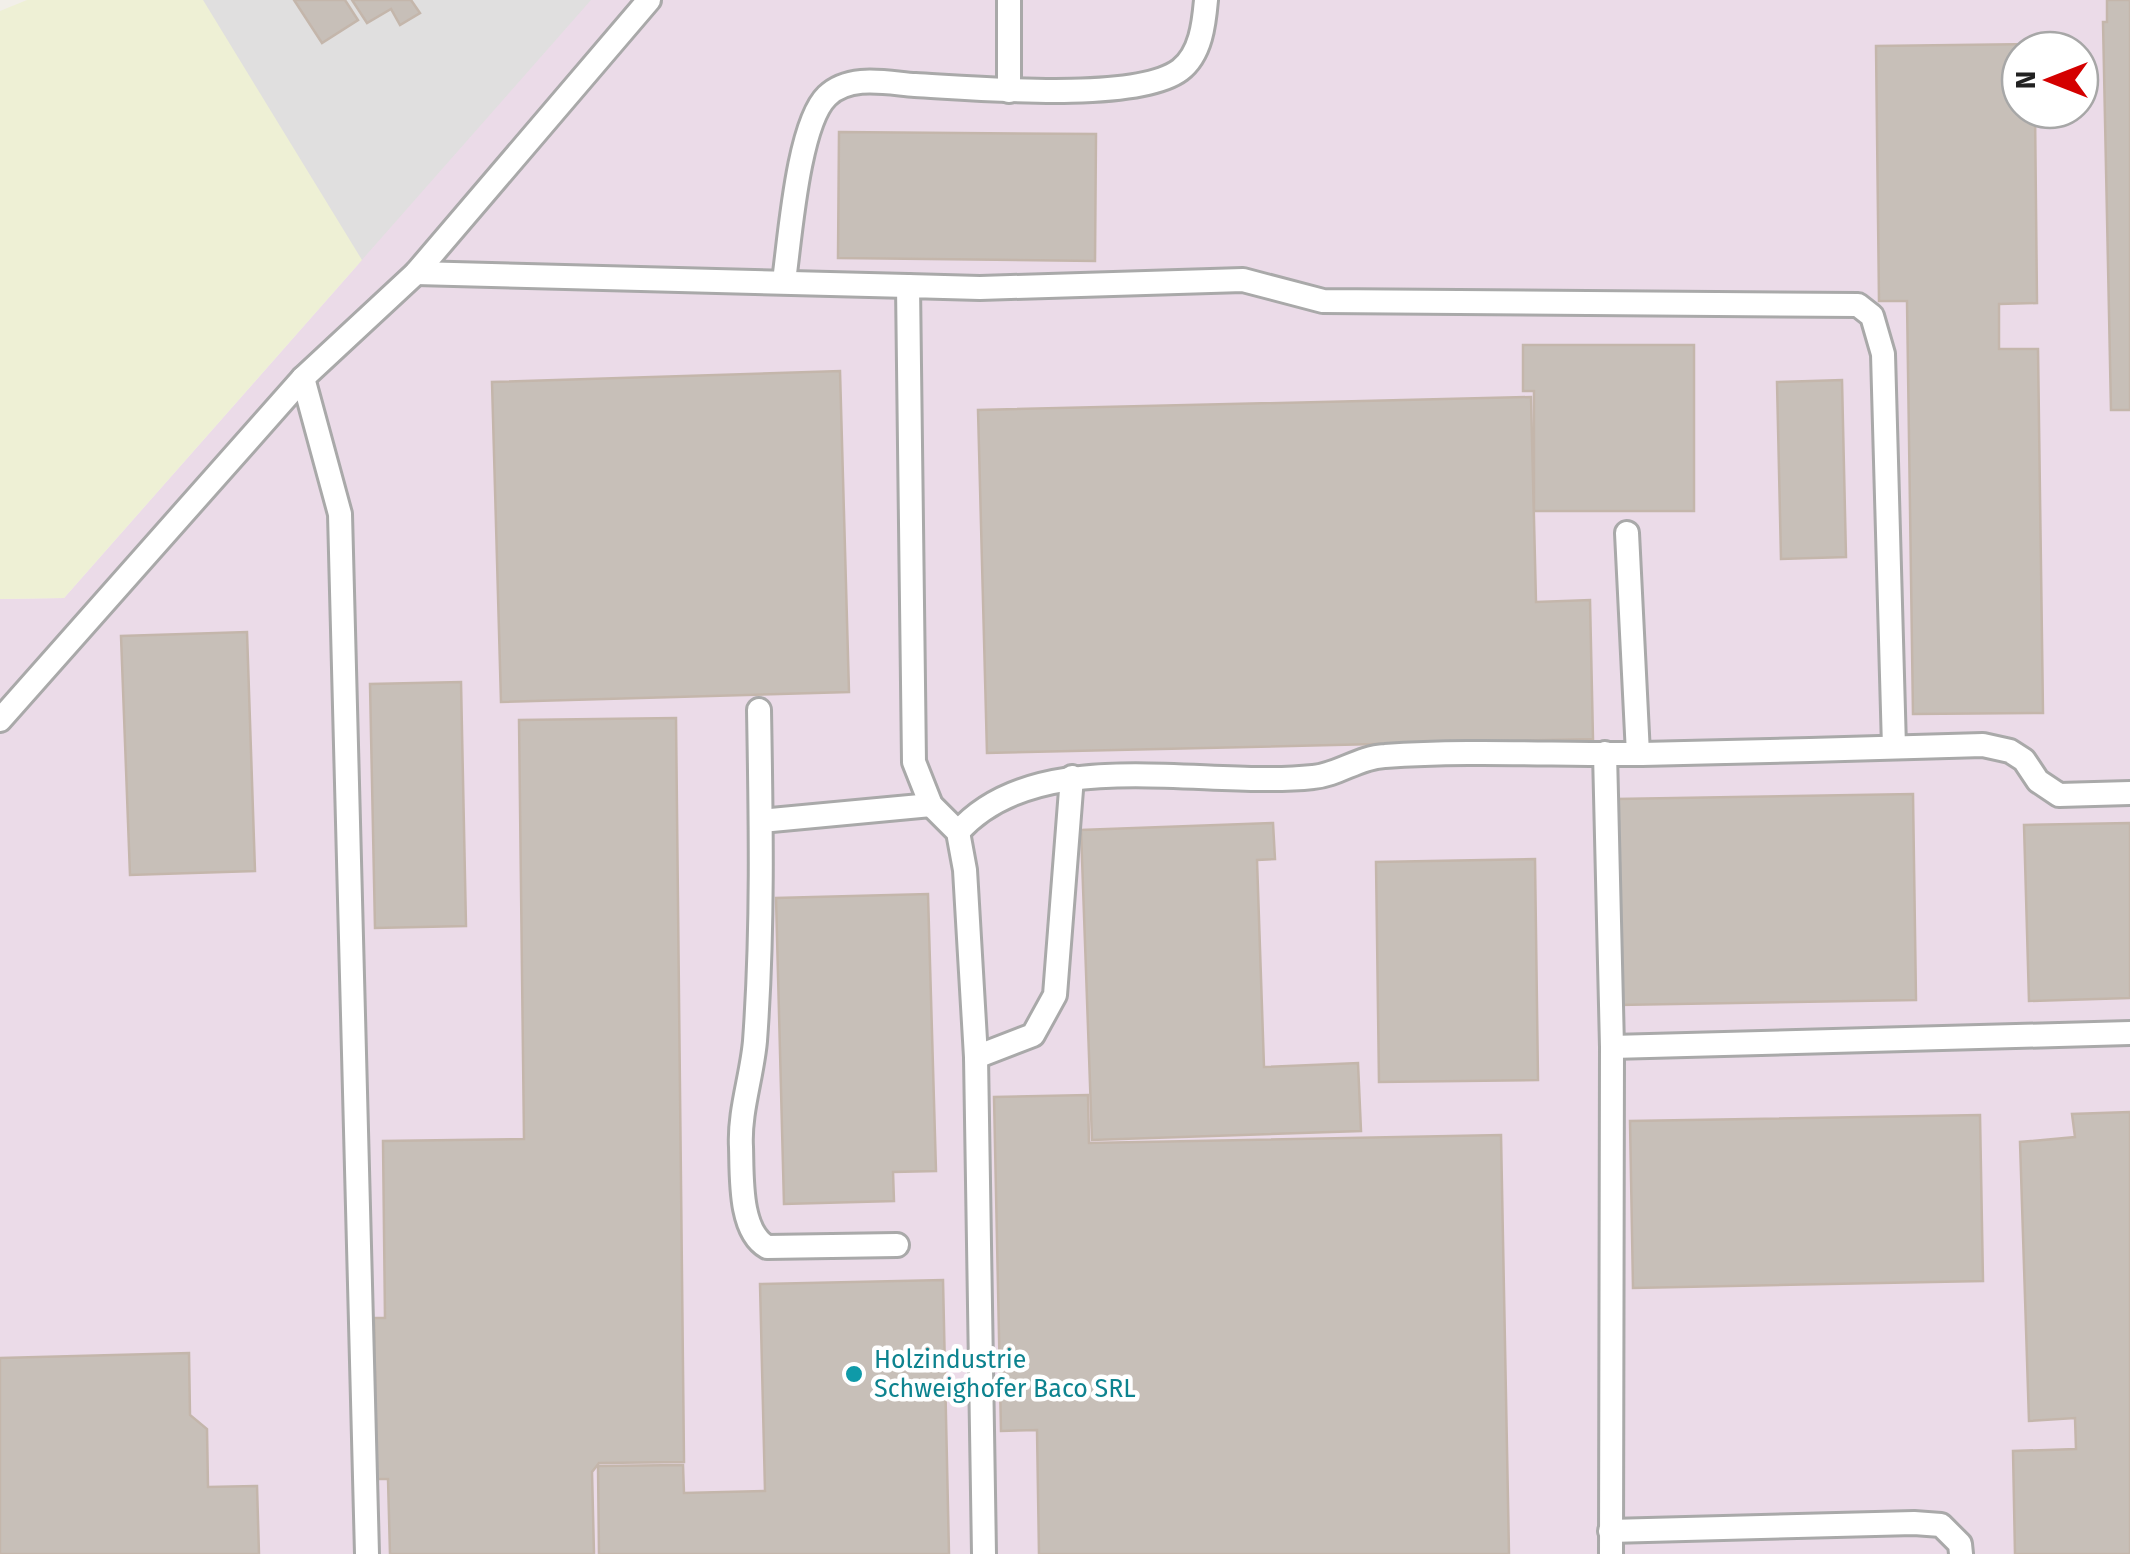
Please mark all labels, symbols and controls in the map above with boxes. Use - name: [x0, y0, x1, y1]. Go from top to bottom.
- north arrow: [2000, 30, 2100, 130]
- text: N: [2009, 71, 2042, 89]
- place label: Holzindustrie Schweighofer Baco SRL: [874, 1345, 1136, 1404]
- marker: Holzindustrie Schweighofer Baco SRL: [843, 1363, 865, 1385]

